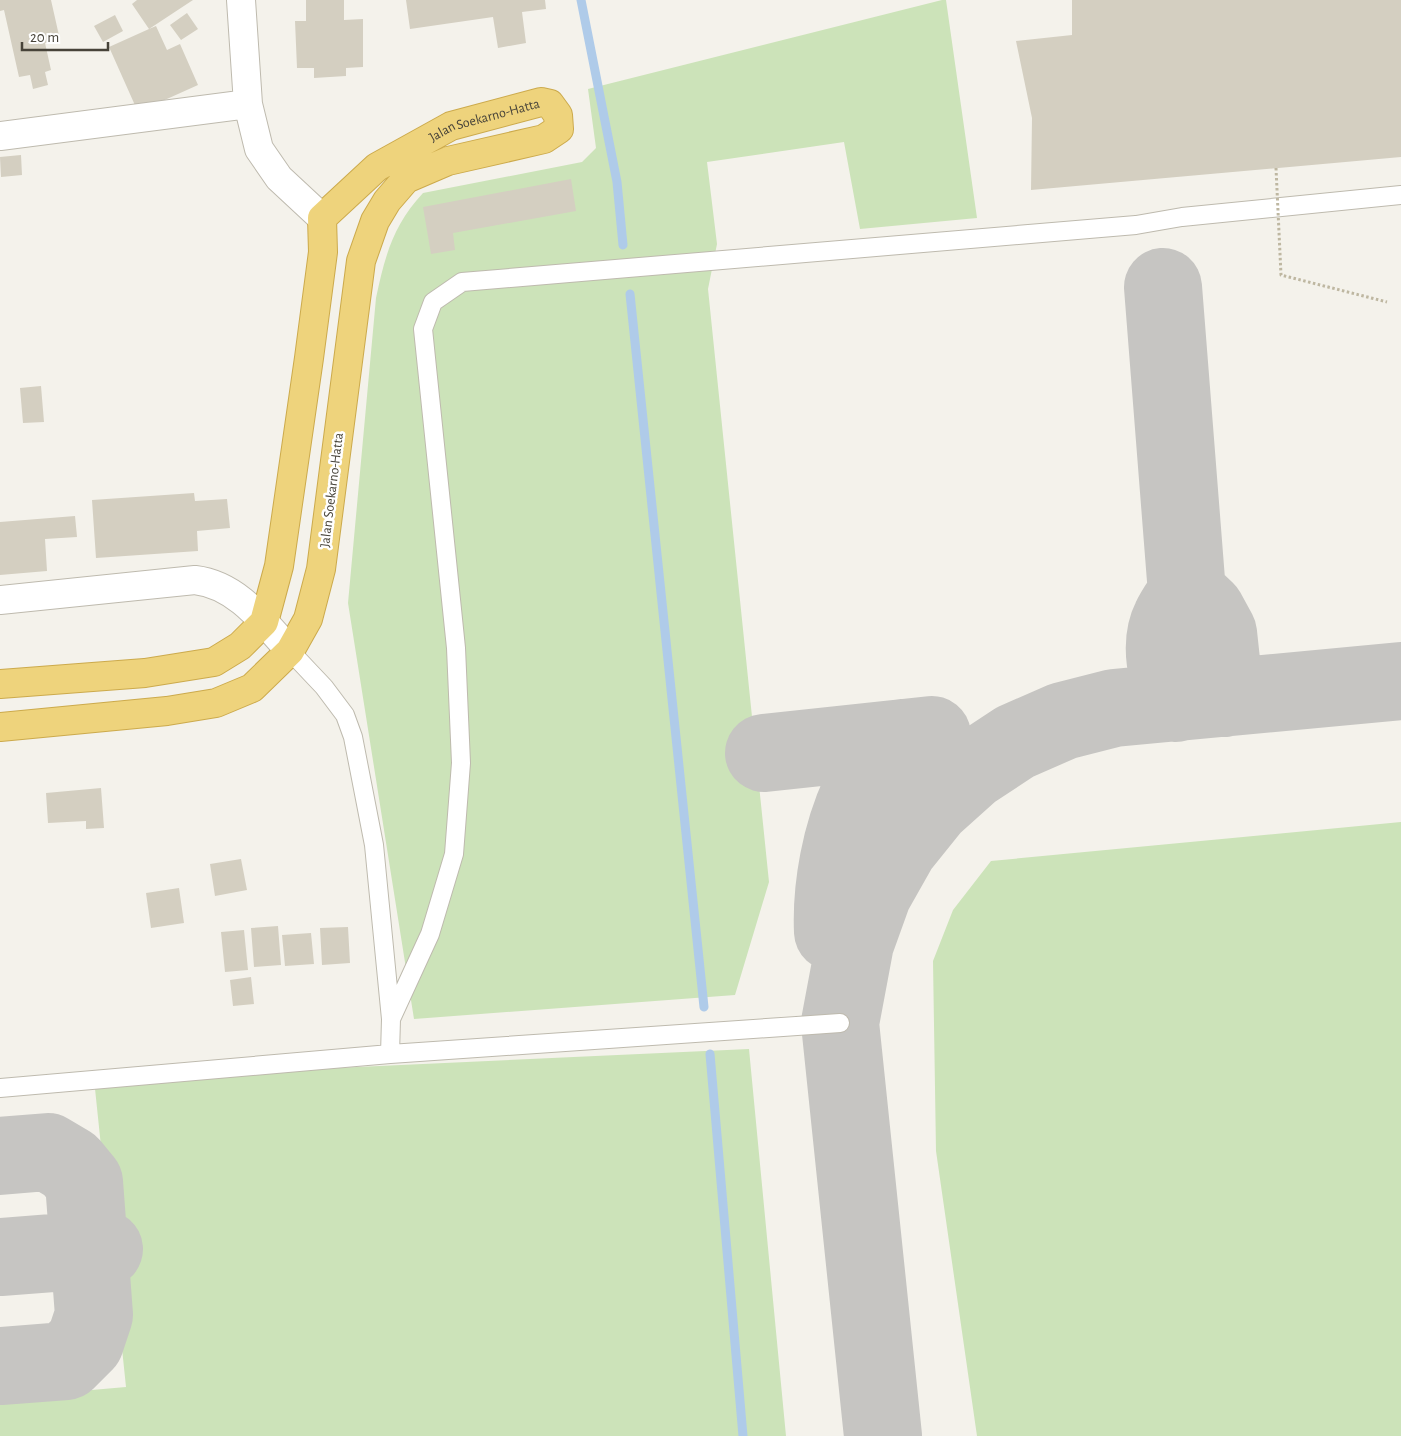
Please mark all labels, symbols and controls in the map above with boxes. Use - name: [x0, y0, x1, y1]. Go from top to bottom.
- scale bar: [22, 20, 109, 52]
- text: 20 m: [30, 30, 59, 45]
- street label: Jalan Soekarno-Hatta: [427, 97, 542, 145]
- street label: Jalan Soekarno-Hatta: [318, 431, 346, 548]

